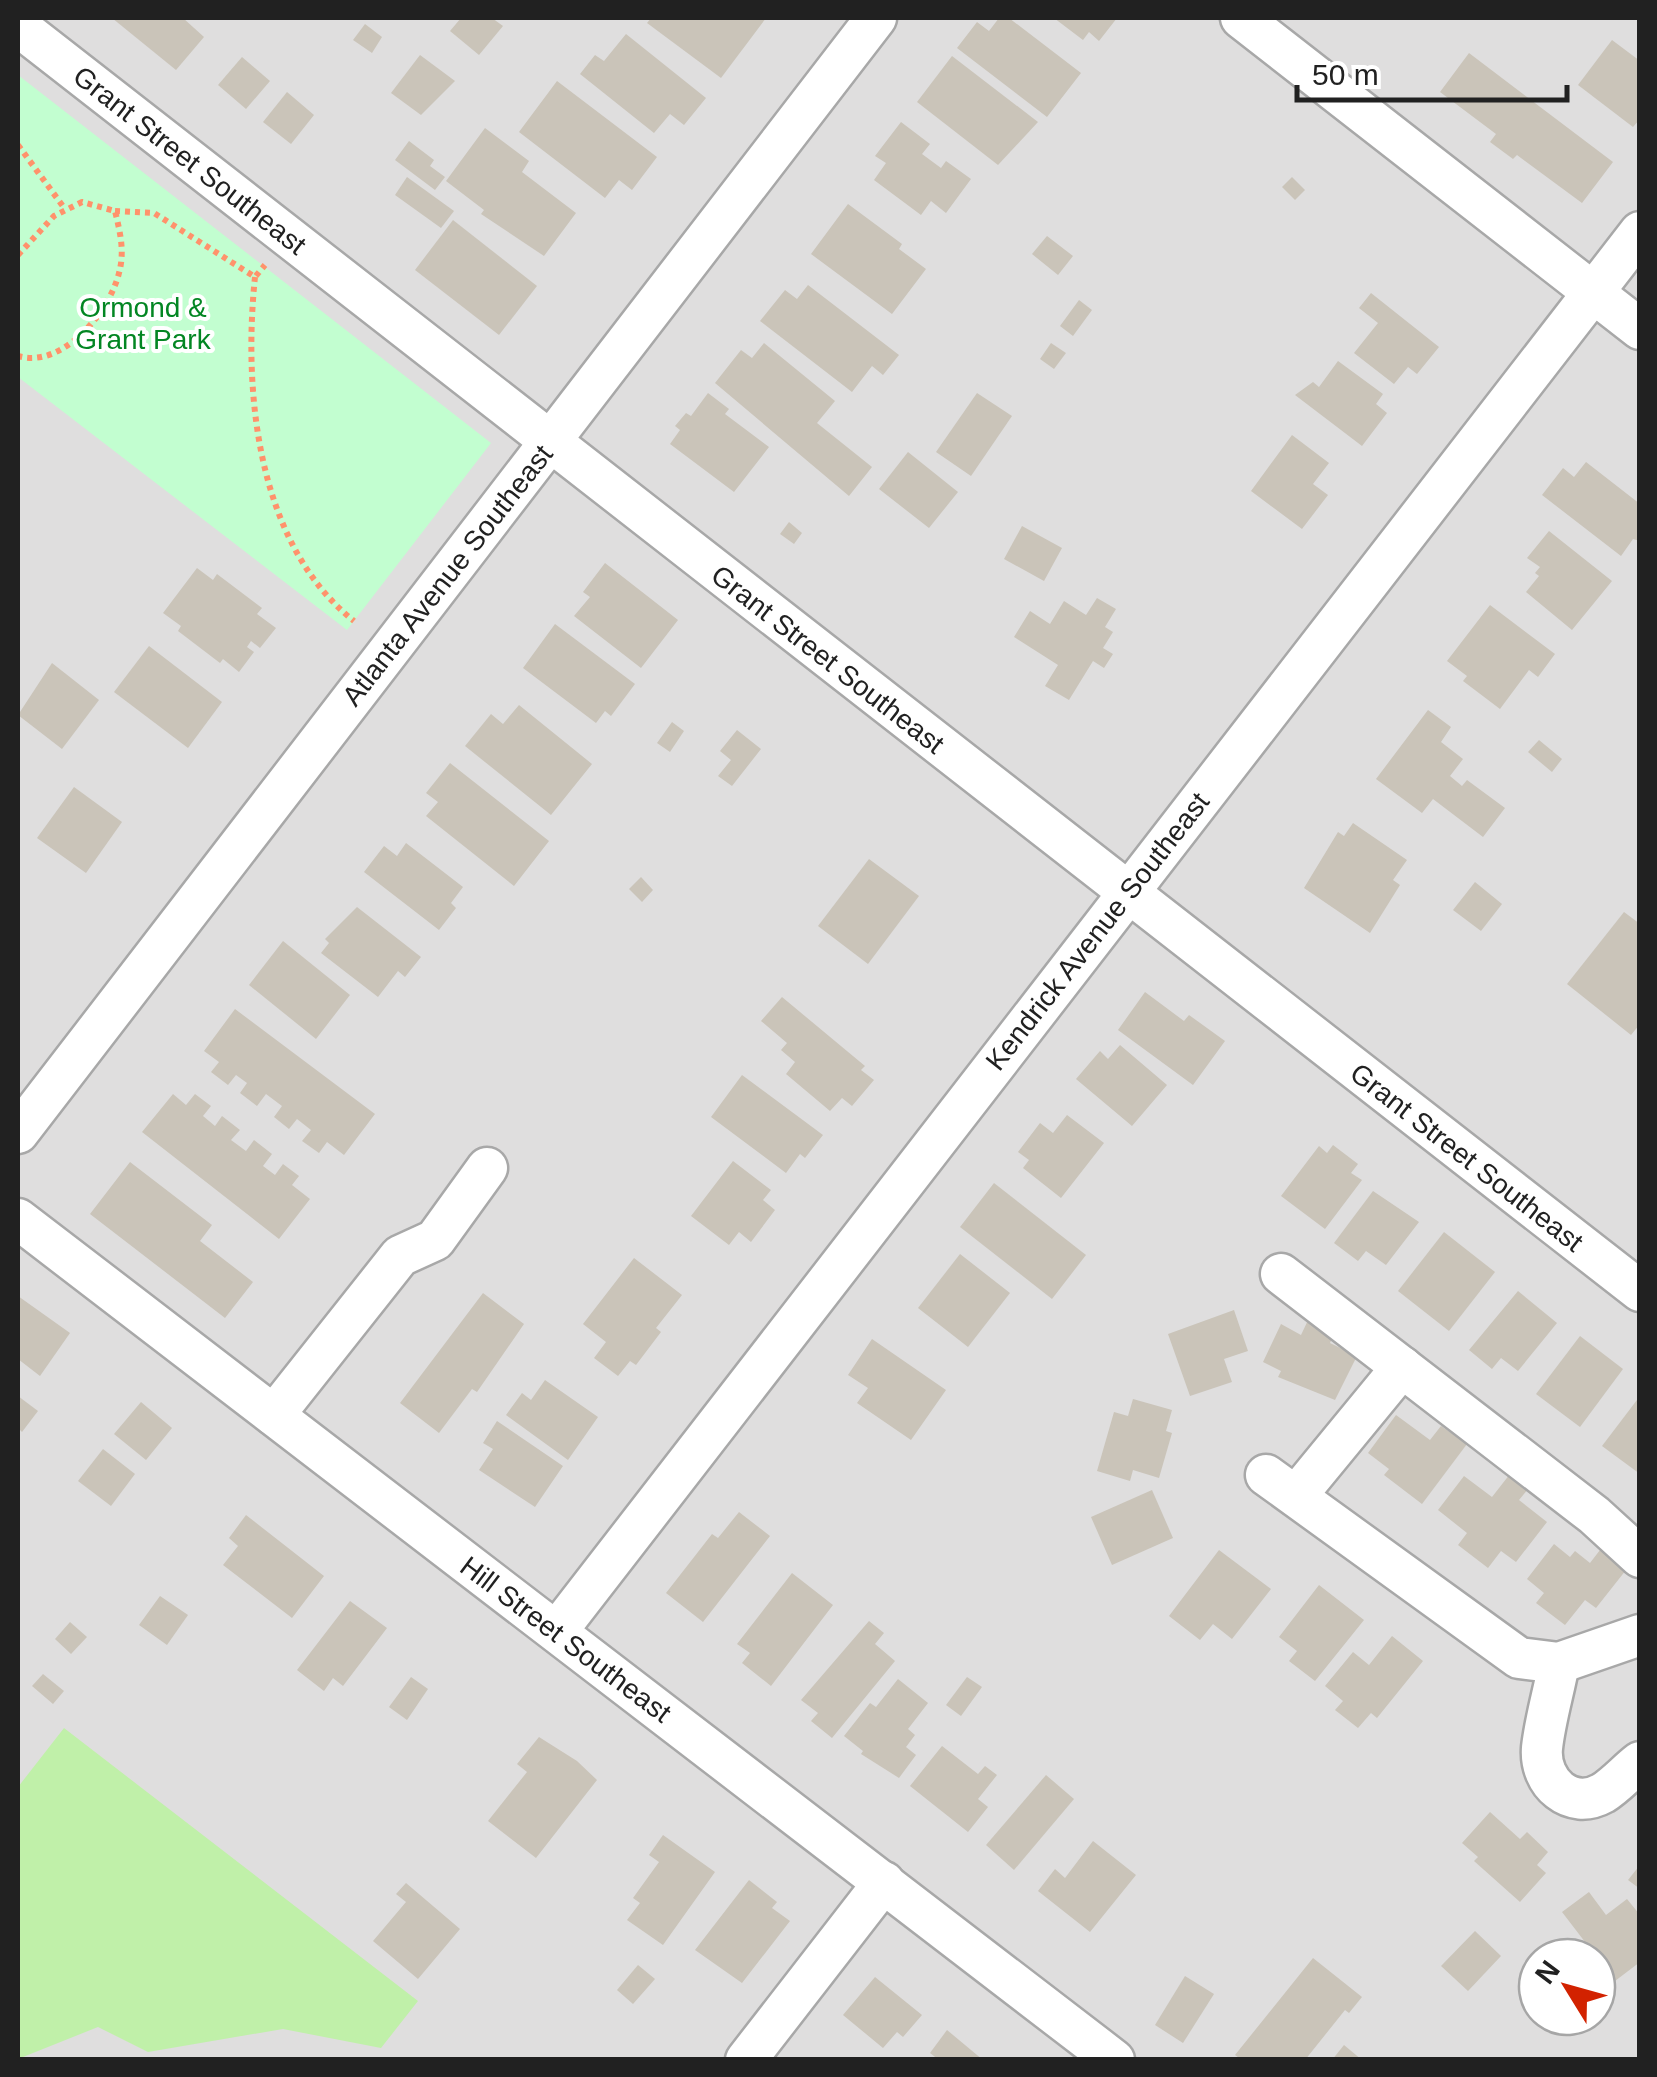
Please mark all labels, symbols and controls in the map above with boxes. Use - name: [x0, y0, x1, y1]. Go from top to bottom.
- scale bar: [1297, 40, 1567, 102]
- text: 50 m: [1312, 58, 1379, 91]
- street label: Grant Street Southeast: [67, 60, 312, 261]
- park label: Ormond & Grant Park: [75, 292, 212, 355]
- street label: Atlanta Avenue Southeast: [336, 439, 559, 712]
- street label: Grant Street Southeast: [705, 559, 950, 760]
- street label: Kendrick Avenue Southeast: [979, 786, 1215, 1076]
- street label: Grant Street Southeast: [1344, 1057, 1589, 1258]
- street label: Hill Street Southeast: [454, 1550, 677, 1729]
- north arrow: [1517, 1937, 1617, 2037]
- text: N: [1529, 1955, 1566, 1990]

